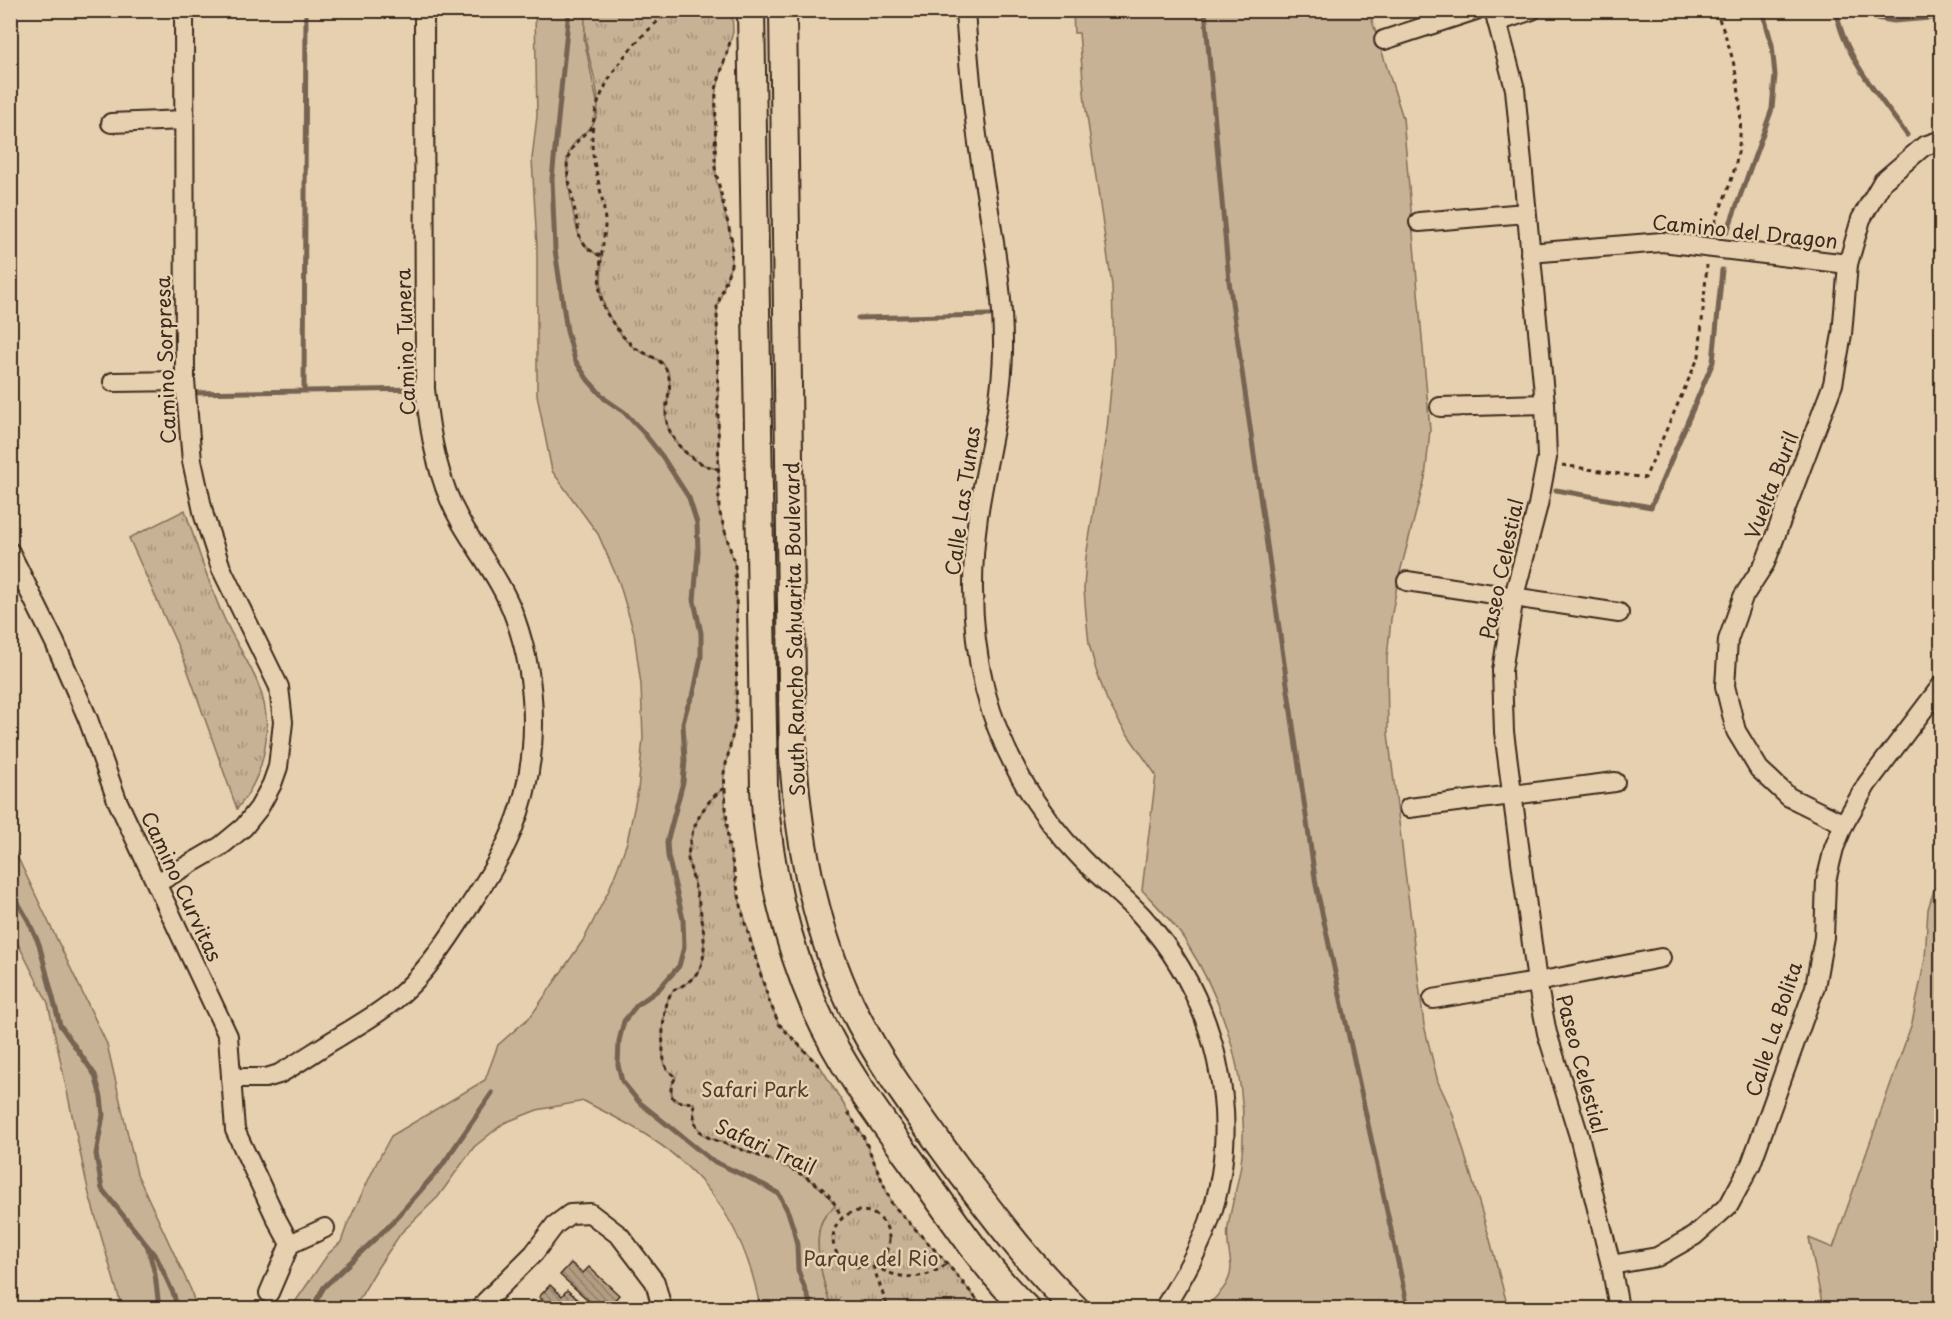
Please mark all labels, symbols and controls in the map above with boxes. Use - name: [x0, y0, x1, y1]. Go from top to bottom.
- street label: Camino del Dragon: [1651, 206, 1839, 256]
- street label: Camino Tunera: [387, 267, 423, 416]
- street label: Camino Sorpresa: [147, 275, 183, 444]
- street label: Calle Las Tunas: [937, 424, 987, 578]
- street label: Vuelta Buril: [1737, 427, 1805, 543]
- street label: South Rancho Sahuarita Boulevard: [776, 462, 812, 796]
- street label: Paseo Celestial: [1471, 496, 1531, 642]
- street label: Camino Curvitas: [134, 806, 230, 966]
- street label: Calle La Bolita: [1737, 957, 1809, 1100]
- street label: Paseo Celestial: [1549, 991, 1615, 1137]
- park label: Safari Park: [701, 1074, 809, 1104]
- street label: Safari Trail: [711, 1110, 821, 1182]
- park label: Parque del Rio: [803, 1243, 939, 1273]

